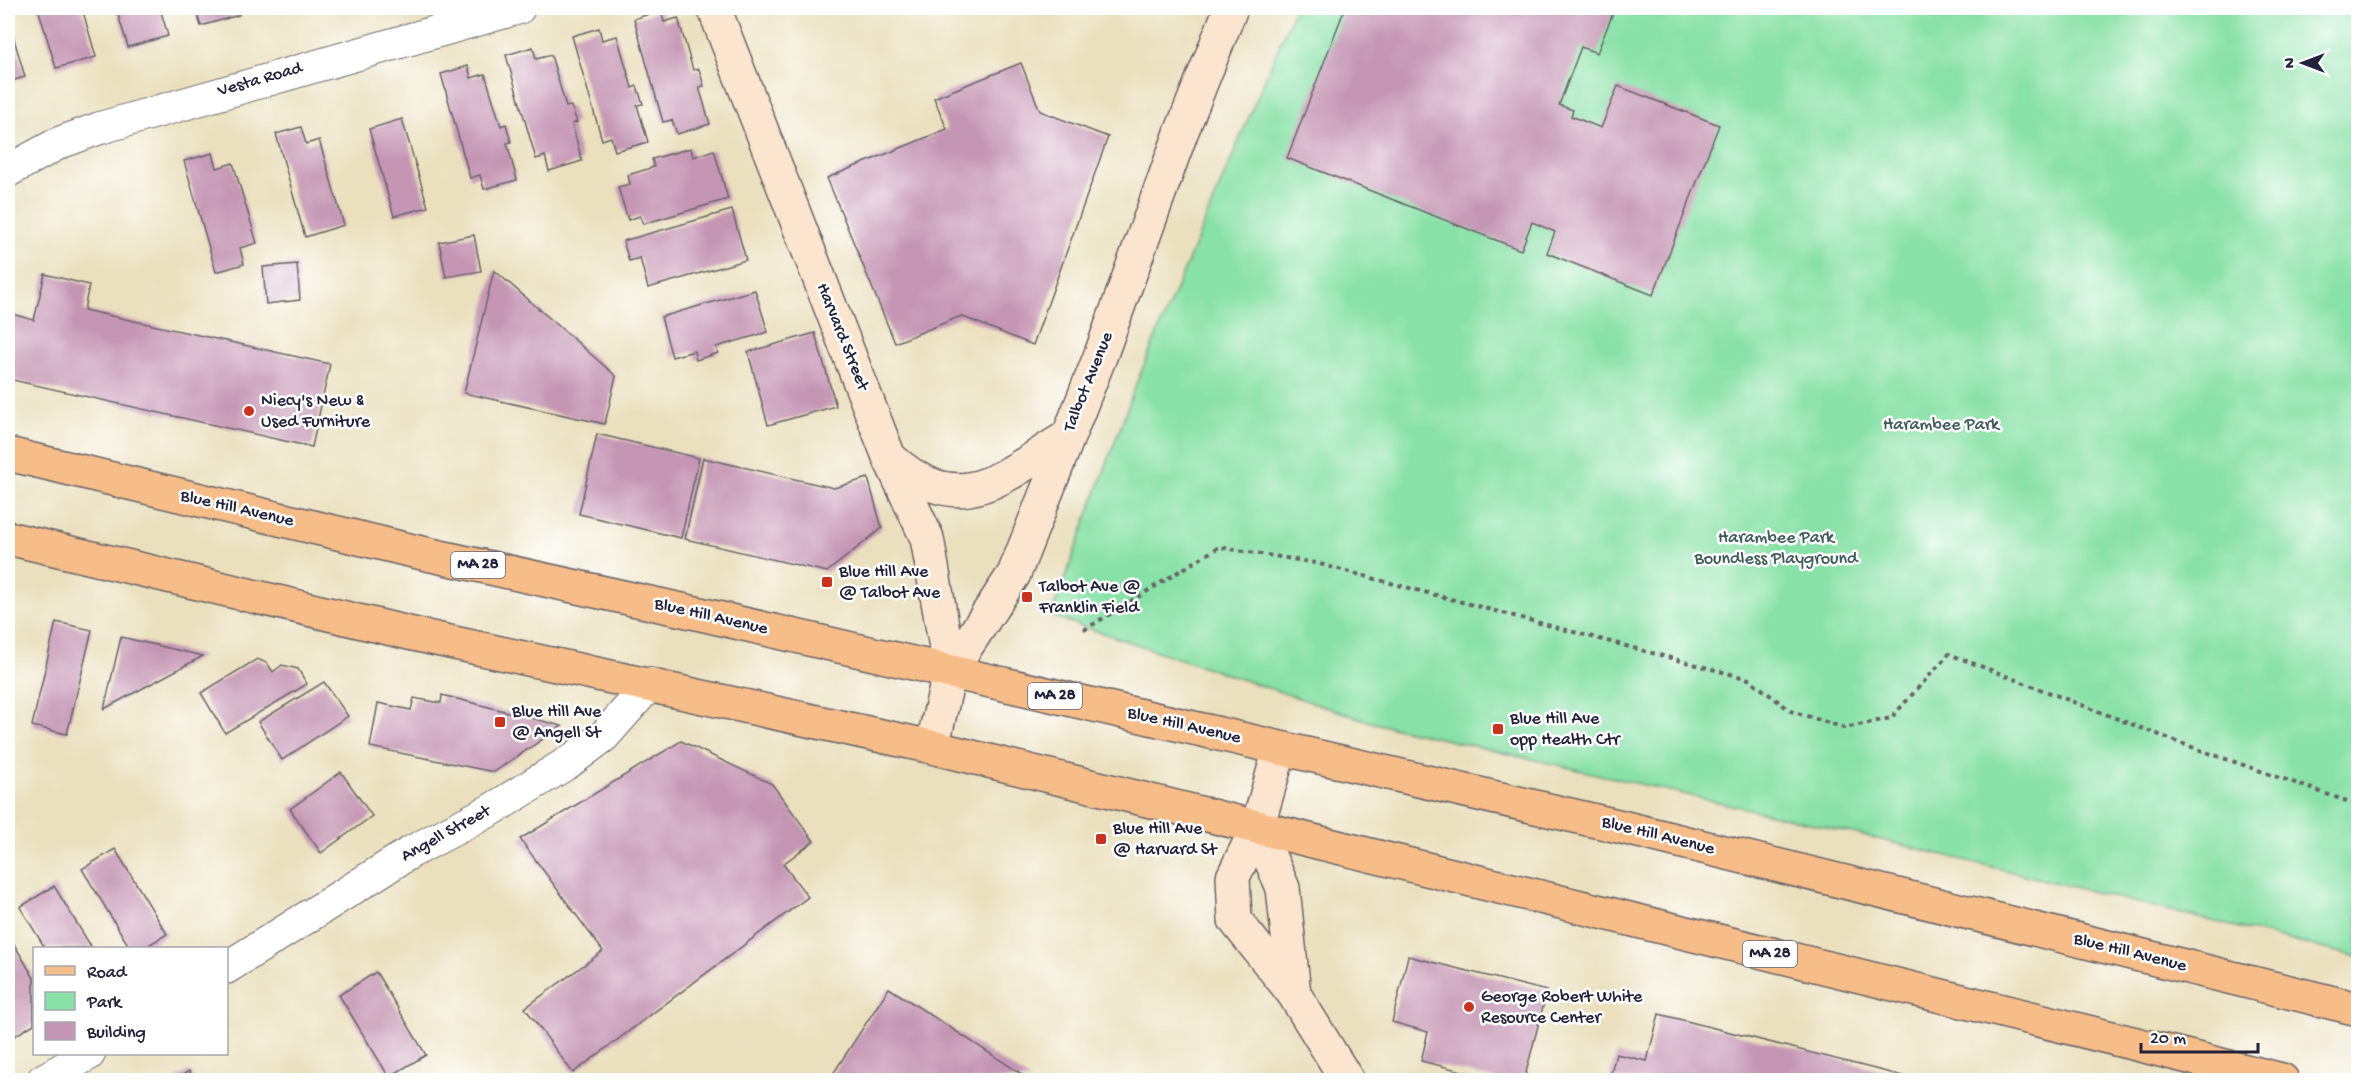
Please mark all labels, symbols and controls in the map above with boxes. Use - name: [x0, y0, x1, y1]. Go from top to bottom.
- north arrow: [2273, 33, 2333, 93]
- text: N: [2282, 57, 2301, 68]
- street label: Vesta Road: [214, 58, 306, 102]
- street label: Harvard Street: [811, 280, 874, 395]
- street label: Talbot Avenue: [1059, 329, 1119, 436]
- place label: Niecy's New & Used Furniture: [261, 391, 371, 433]
- marker: Niecy's New & Used Furniture: [242, 404, 256, 418]
- park label: Harambee Park: [1883, 415, 2001, 436]
- street label: Blue Hill Avenue: [177, 486, 296, 532]
- park label: Harambee Park Boundless Playground: [1693, 528, 1859, 570]
- road number: MA 28: [451, 552, 505, 578]
- place label: Blue Hill Ave @ Talbot Ave: [838, 562, 941, 604]
- marker: Blue Hill Ave @ Talbot Ave: [820, 575, 834, 589]
- place label: Talbot Ave @ Franklin Field: [1038, 577, 1140, 619]
- marker: Talbot Ave @ Franklin Field: [1020, 590, 1034, 604]
- street label: Blue Hill Avenue: [651, 594, 770, 640]
- road number: MA 28: [1028, 683, 1082, 709]
- place label: Blue Hill Ave @ Angell St: [511, 702, 602, 744]
- street label: Blue Hill Avenue: [1124, 703, 1243, 749]
- place label: Blue Hill Ave opp Health Ctr: [1509, 709, 1621, 751]
- marker: Blue Hill Ave @ Angell St: [493, 715, 507, 729]
- marker: Blue Hill Ave opp Health Ctr: [1491, 722, 1505, 736]
- street label: Angell Street: [398, 800, 496, 867]
- street label: Blue Hill Avenue: [1598, 812, 1717, 860]
- place label: Blue Hill Ave @ Harvard St: [1112, 819, 1218, 861]
- marker: Blue Hill Ave @ Harvard St: [1094, 832, 1108, 846]
- street label: Blue Hill Avenue: [2070, 929, 2189, 977]
- road number: MA 28: [1743, 941, 1797, 967]
- legend: [33, 947, 228, 1055]
- text: Road: [87, 963, 128, 984]
- place label: George Robert White Resource Center: [1481, 987, 1643, 1029]
- text: Park: [86, 993, 123, 1014]
- marker: George Robert White Resource Center: [1462, 1000, 1476, 1014]
- scale bar: [2141, 1016, 2258, 1054]
- text: Building: [86, 1023, 146, 1044]
- text: 20 m: [2150, 1029, 2186, 1050]

